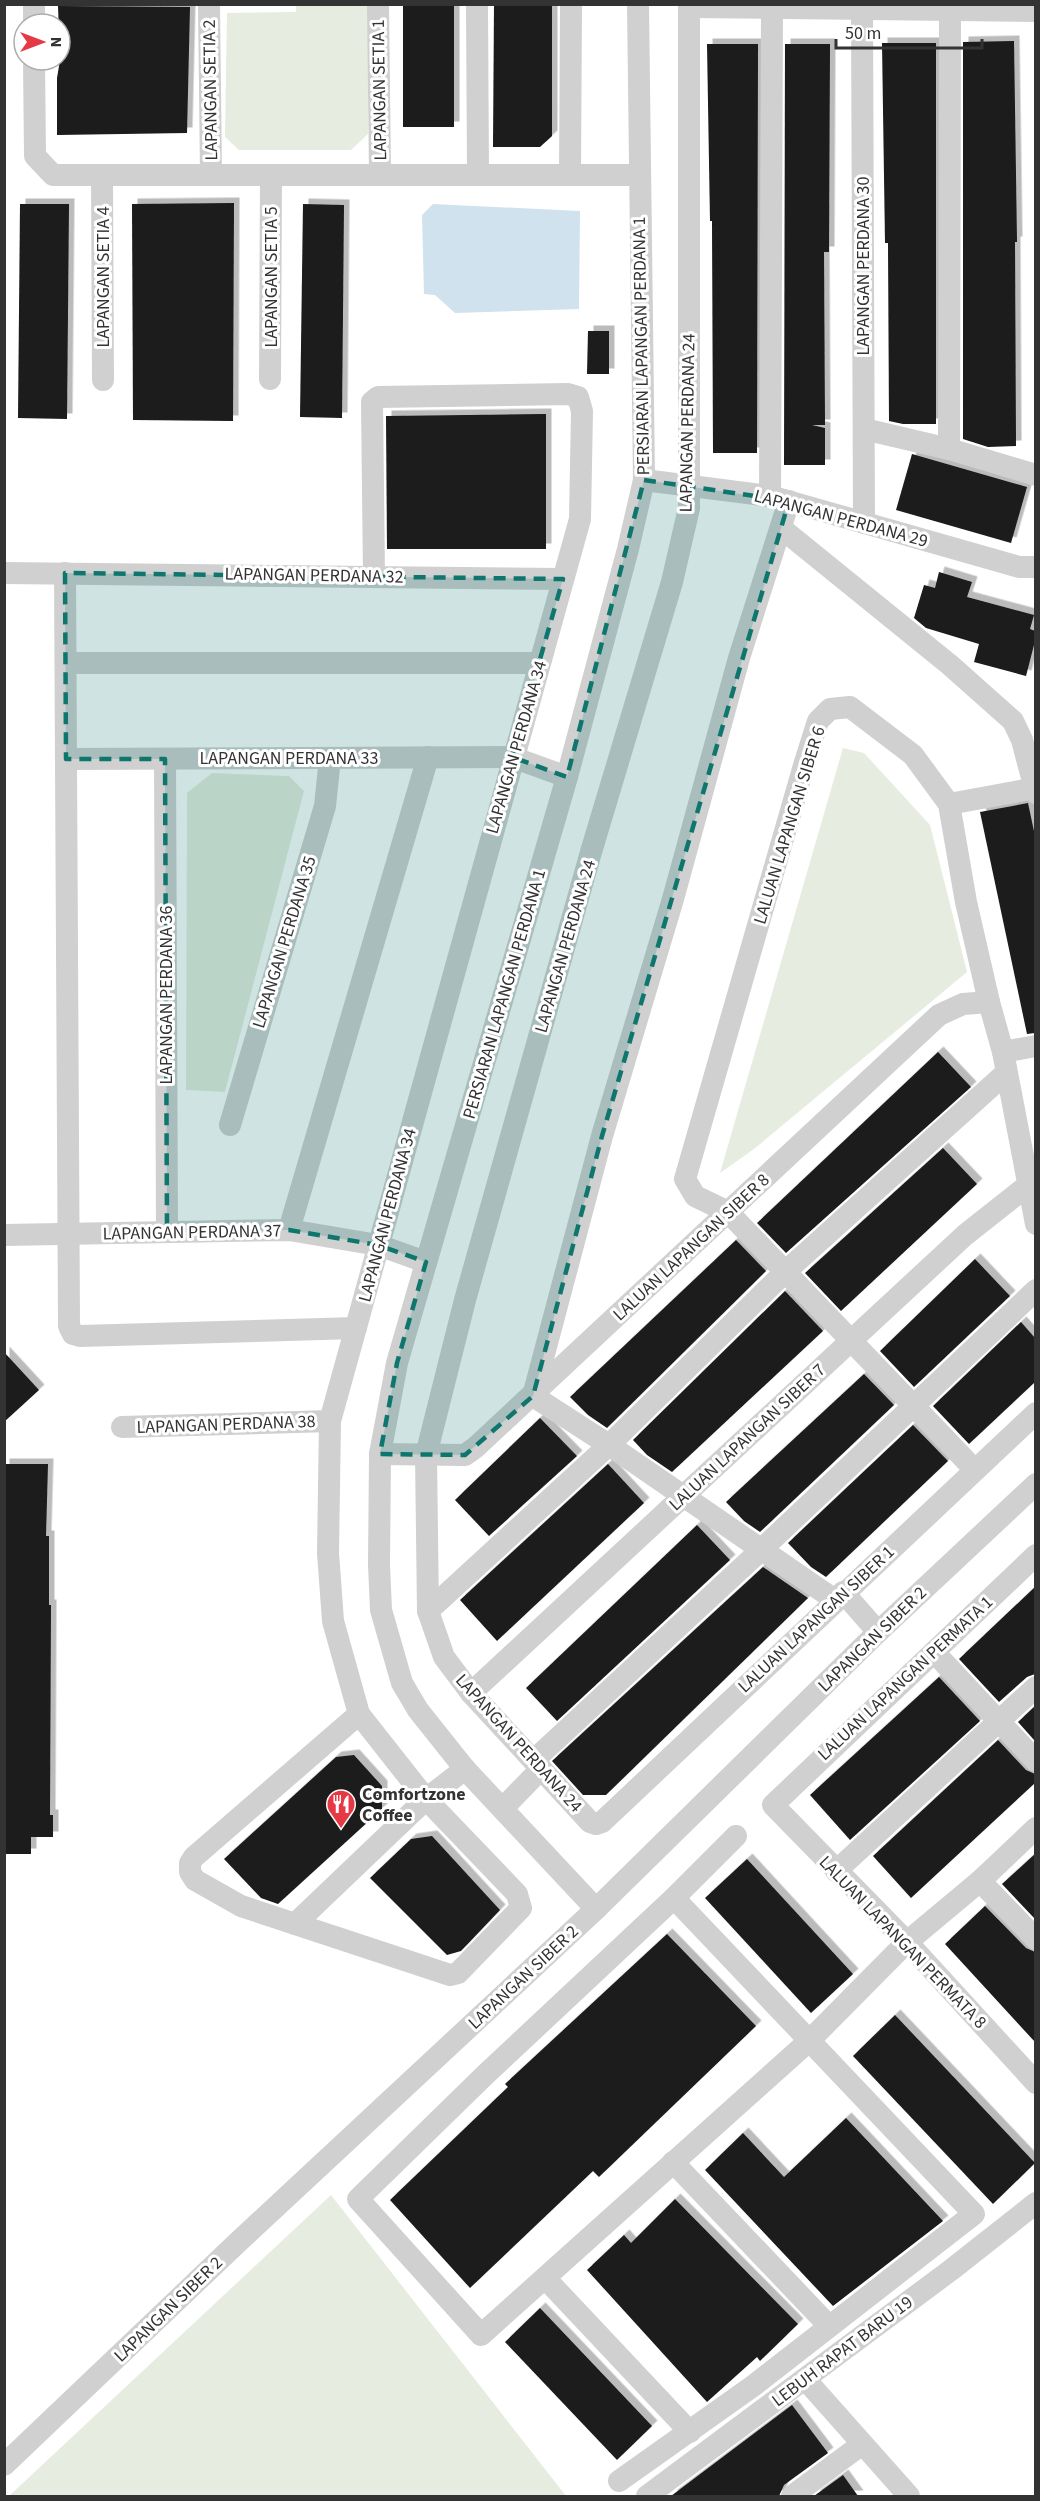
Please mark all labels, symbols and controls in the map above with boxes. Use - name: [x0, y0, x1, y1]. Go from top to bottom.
- north arrow: [12, 12, 72, 72]
- scale bar: [836, 12, 982, 50]
- street label: LAPANGAN SETIA 2: [197, 19, 224, 161]
- street label: LAPANGAN SETIA 1: [366, 19, 393, 161]
- text: 50 m: [845, 21, 881, 46]
- text: N: [45, 37, 67, 47]
- street label: LAPANGAN PERDANA 30: [851, 177, 876, 355]
- street label: LAPANGAN SETIA 4: [91, 206, 116, 348]
- street label: LAPANGAN SETIA 5: [259, 206, 284, 348]
- street label: PERSIARAN LAPANGAN PERDANA 1: [627, 216, 656, 476]
- street label: LAPANGAN PERDANA 24: [673, 333, 702, 513]
- street label: LAPANGAN PERDANA 29: [751, 483, 931, 554]
- street label: LAPANGAN PERDANA 32: [224, 561, 404, 590]
- street label: LAPANGAN PERDANA 34: [480, 658, 553, 837]
- street label: LALUAN LAPANGAN SIBER 6: [747, 723, 832, 927]
- street label: LAPANGAN PERDANA 33: [200, 746, 378, 771]
- street label: LAPANGAN PERDANA 35: [246, 853, 323, 1031]
- street label: LAPANGAN PERDANA 24: [529, 857, 602, 1036]
- street label: PERSIARAN LAPANGAN PERDANA 1: [457, 866, 552, 1122]
- street label: LAPANGAN PERDANA 36: [154, 906, 179, 1084]
- street label: LAPANGAN PERDANA 34: [352, 1125, 423, 1305]
- street label: LALUAN LAPANGAN SIBER 8: [608, 1168, 775, 1327]
- street label: LAPANGAN PERDANA 37: [102, 1218, 282, 1247]
- street label: LALUAN LAPANGAN SIBER 7: [664, 1358, 831, 1517]
- street label: LAPANGAN PERDANA 38: [136, 1409, 316, 1440]
- street label: LALUAN LAPANGAN SIBER 1: [733, 1540, 900, 1699]
- street label: LAPANGAN SIBER 2: [812, 1581, 932, 1698]
- street label: LALUAN LAPANGAN PERMATA 1: [812, 1590, 999, 1766]
- street label: LAPANGAN PERDANA 24: [449, 1668, 588, 1818]
- place label: Comfortzone Coffee: [362, 1782, 466, 1828]
- restaurant icon: Comfortzone Coffee: [325, 1788, 357, 1830]
- street label: LALUAN LAPANGAN PERMATA 8: [813, 1850, 992, 2034]
- street label: LAPANGAN SIBER 2: [463, 1920, 584, 2035]
- street label: LAPANGAN SIBER 2: [108, 2251, 228, 2368]
- street label: LEBUH RAPAT BARU 19: [767, 2290, 918, 2413]

